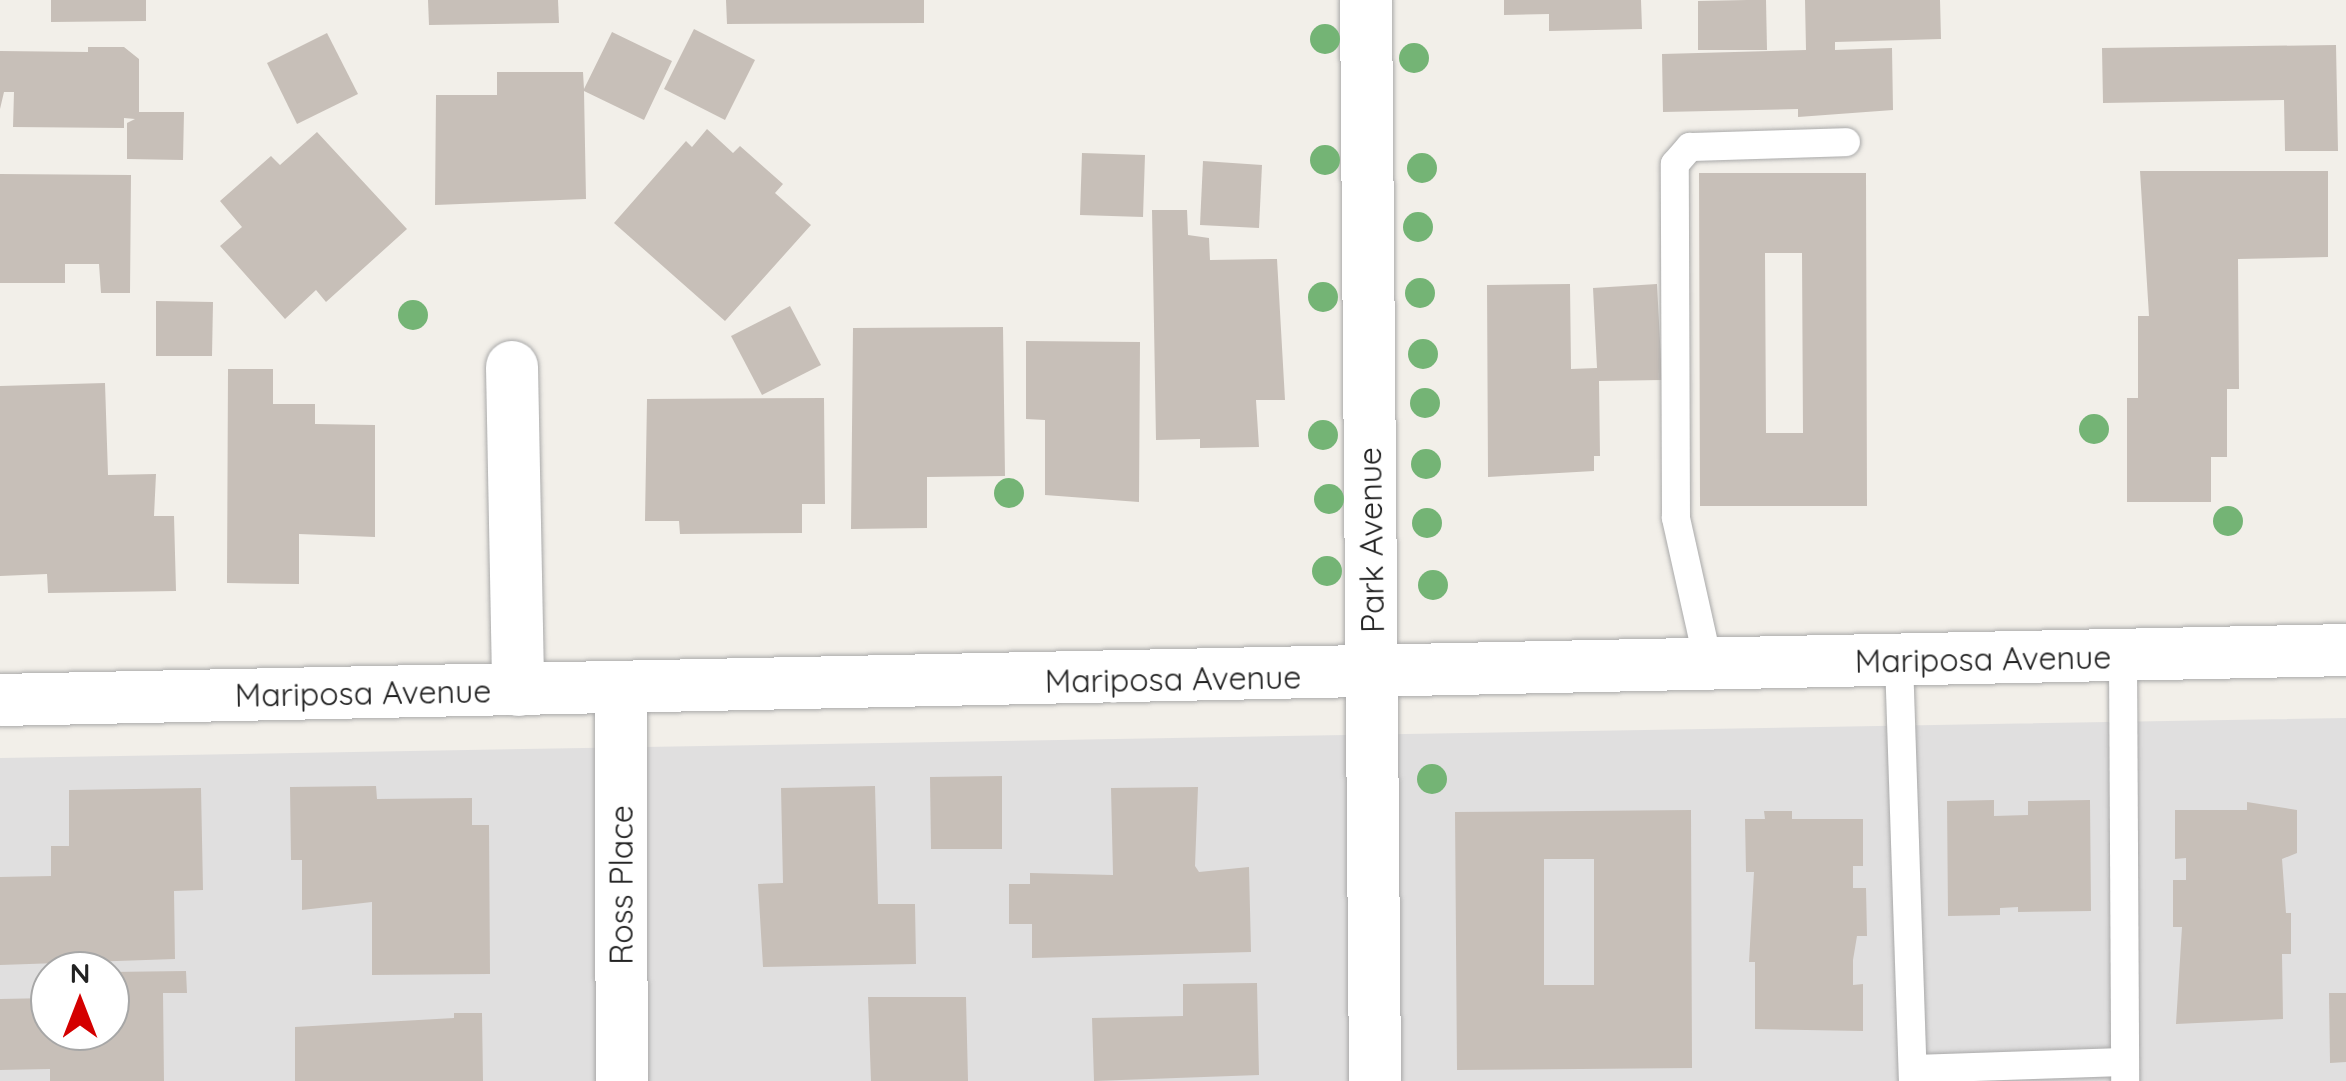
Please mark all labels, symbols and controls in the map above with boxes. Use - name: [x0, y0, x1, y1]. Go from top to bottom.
- street label: Park Avenue: [1350, 447, 1392, 633]
- street label: Mariposa Avenue: [1854, 638, 2112, 680]
- street label: Mariposa Avenue: [1044, 658, 1302, 700]
- street label: Mariposa Avenue: [234, 672, 492, 714]
- street label: Ross Place: [602, 805, 640, 965]
- north arrow: [30, 951, 130, 1051]
- text: N: [70, 955, 90, 990]

